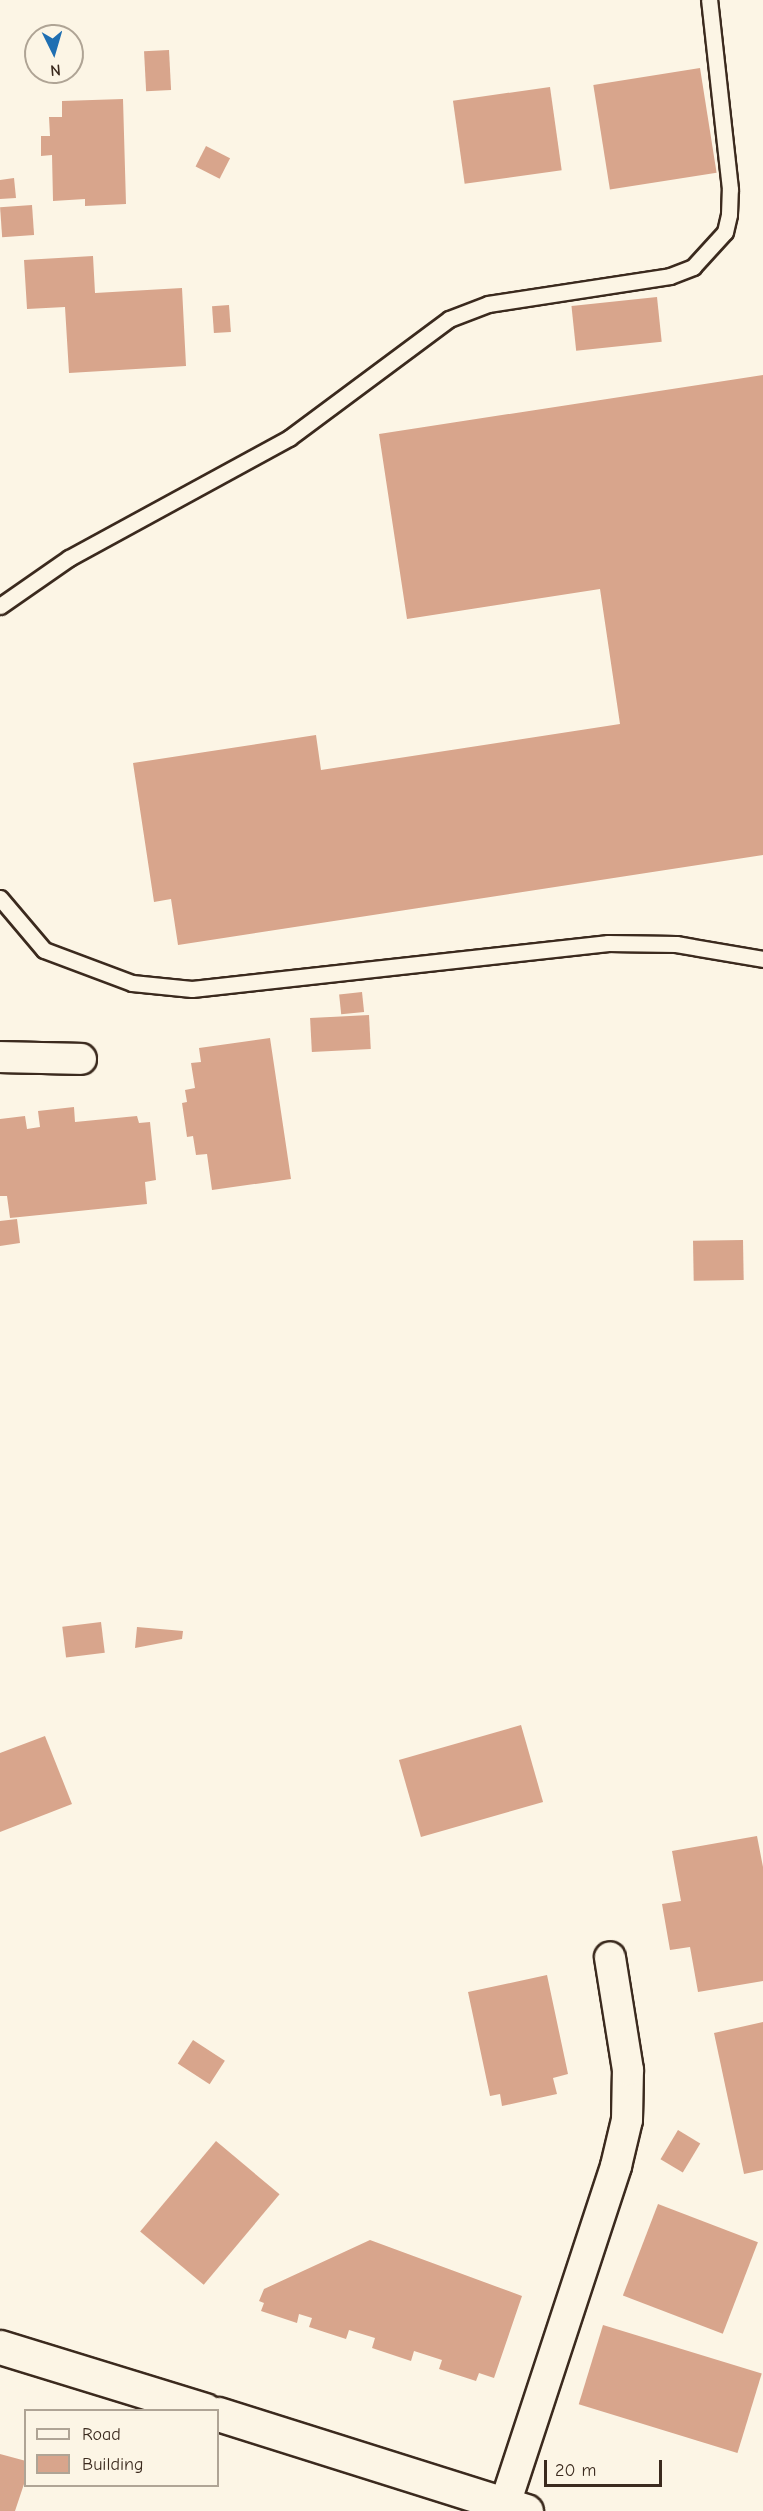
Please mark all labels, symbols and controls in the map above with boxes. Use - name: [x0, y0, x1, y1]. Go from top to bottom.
- north arrow: [24, 24, 84, 84]
- text: N: [49, 61, 61, 79]
- legend: [24, 2409, 219, 2487]
- text: Road: [82, 2424, 121, 2445]
- scale bar: [547, 2448, 666, 2486]
- text: Building: [82, 2454, 144, 2475]
- text: 20 m: [555, 2460, 596, 2481]

